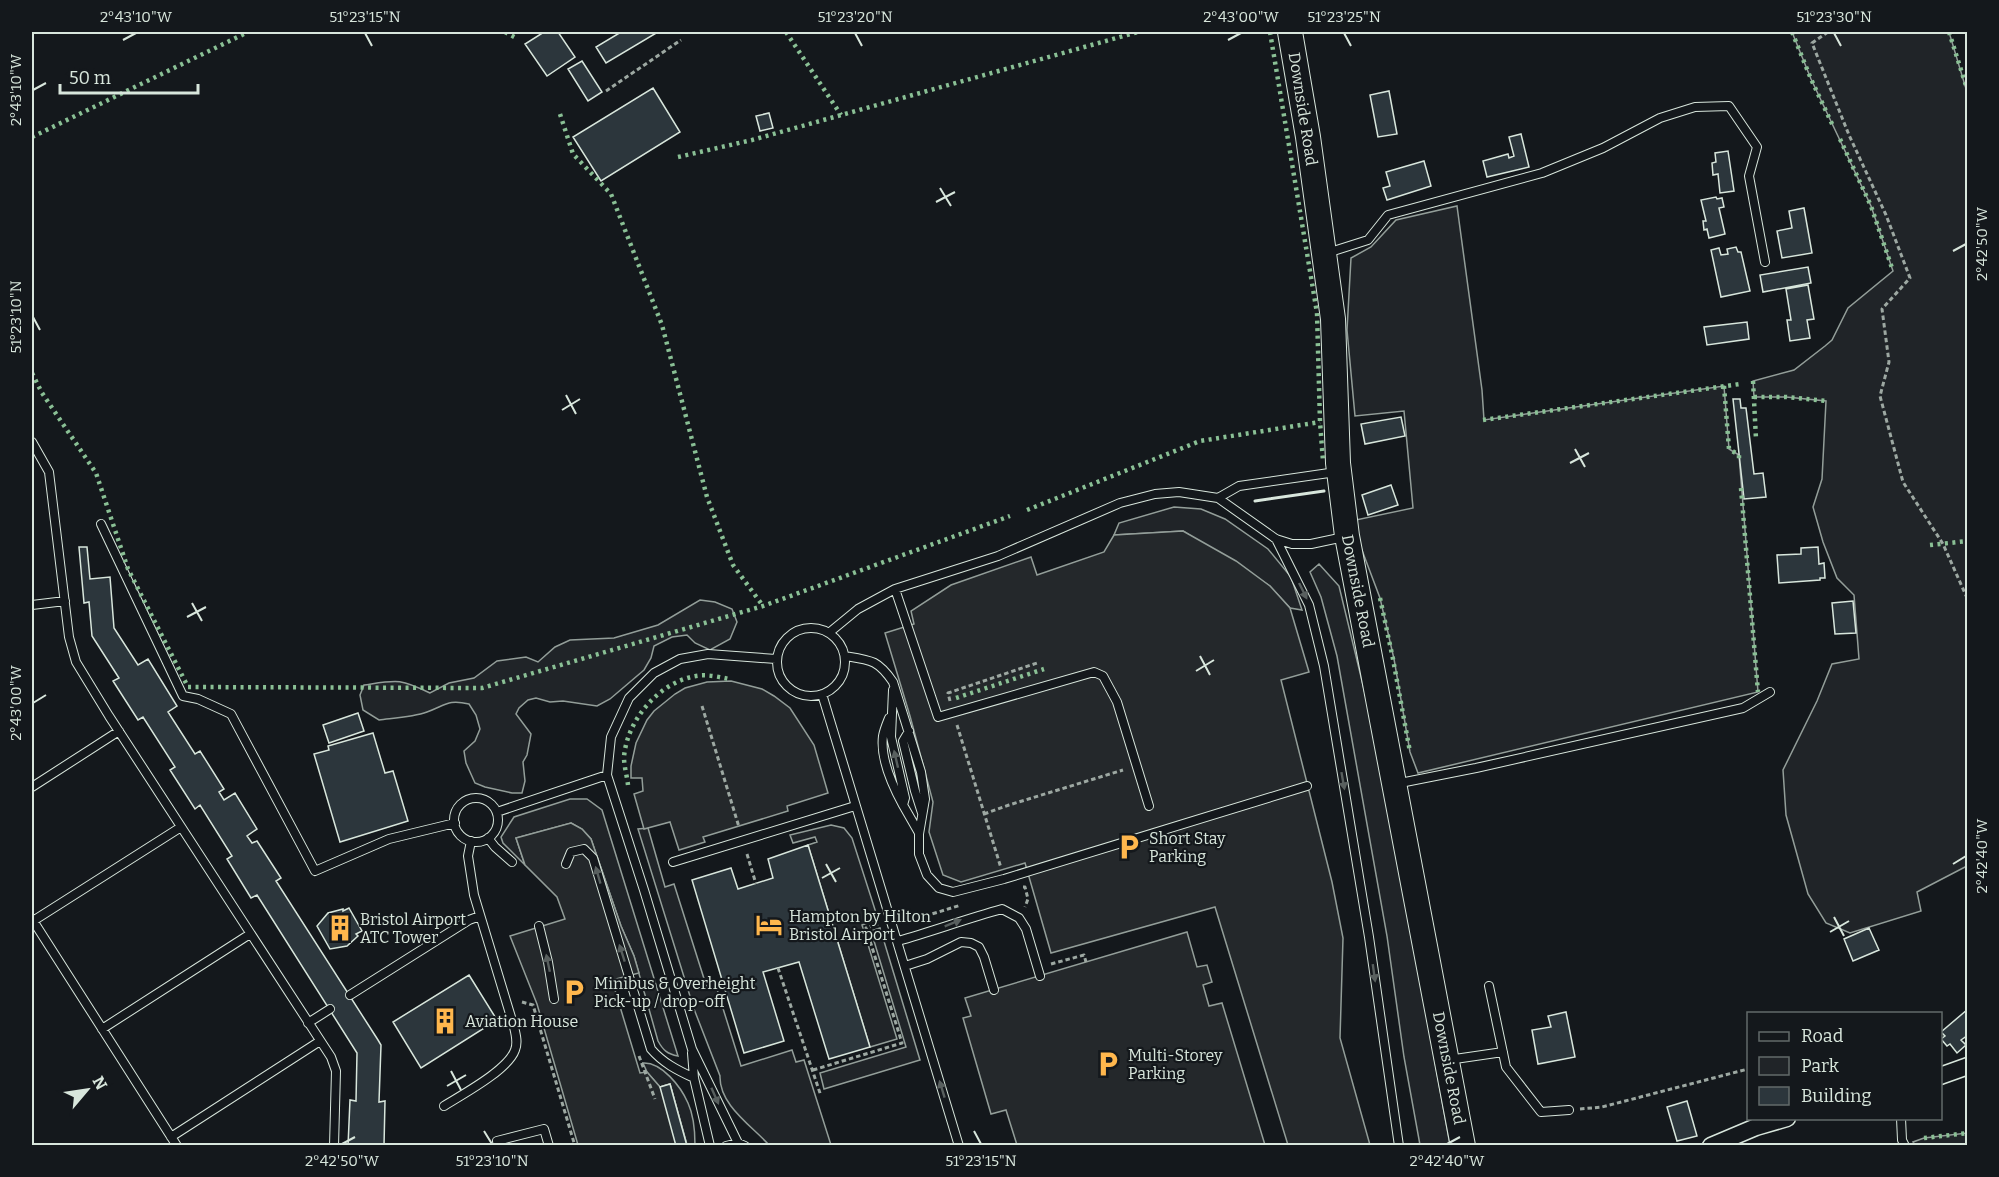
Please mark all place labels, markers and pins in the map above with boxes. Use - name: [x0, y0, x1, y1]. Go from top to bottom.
- place label: Short Stay Parking: [1149, 829, 1226, 866]
- parking icon: Short Stay Parking: [1114, 832, 1144, 862]
- place label: Hampton by Hilton Bristol Airport: [789, 907, 931, 944]
- place label: Bristol Airport ATC Tower: [360, 910, 466, 947]
- hotel icon: Hampton by Hilton Bristol Airport: [754, 910, 784, 940]
- building icon: Bristol Airport ATC Tower: [325, 913, 355, 943]
- place label: Minibus & Overheight Pick-up / drop-off: [594, 974, 756, 1011]
- parking icon: Minibus & Overheight Pick-up / drop-off: [559, 977, 589, 1007]
- building icon: Aviation House: [430, 1006, 460, 1036]
- place label: Aviation House: [465, 1012, 578, 1031]
- place label: Multi-Storey Parking: [1128, 1046, 1223, 1083]
- parking icon: Multi-Storey Parking: [1093, 1049, 1123, 1079]

